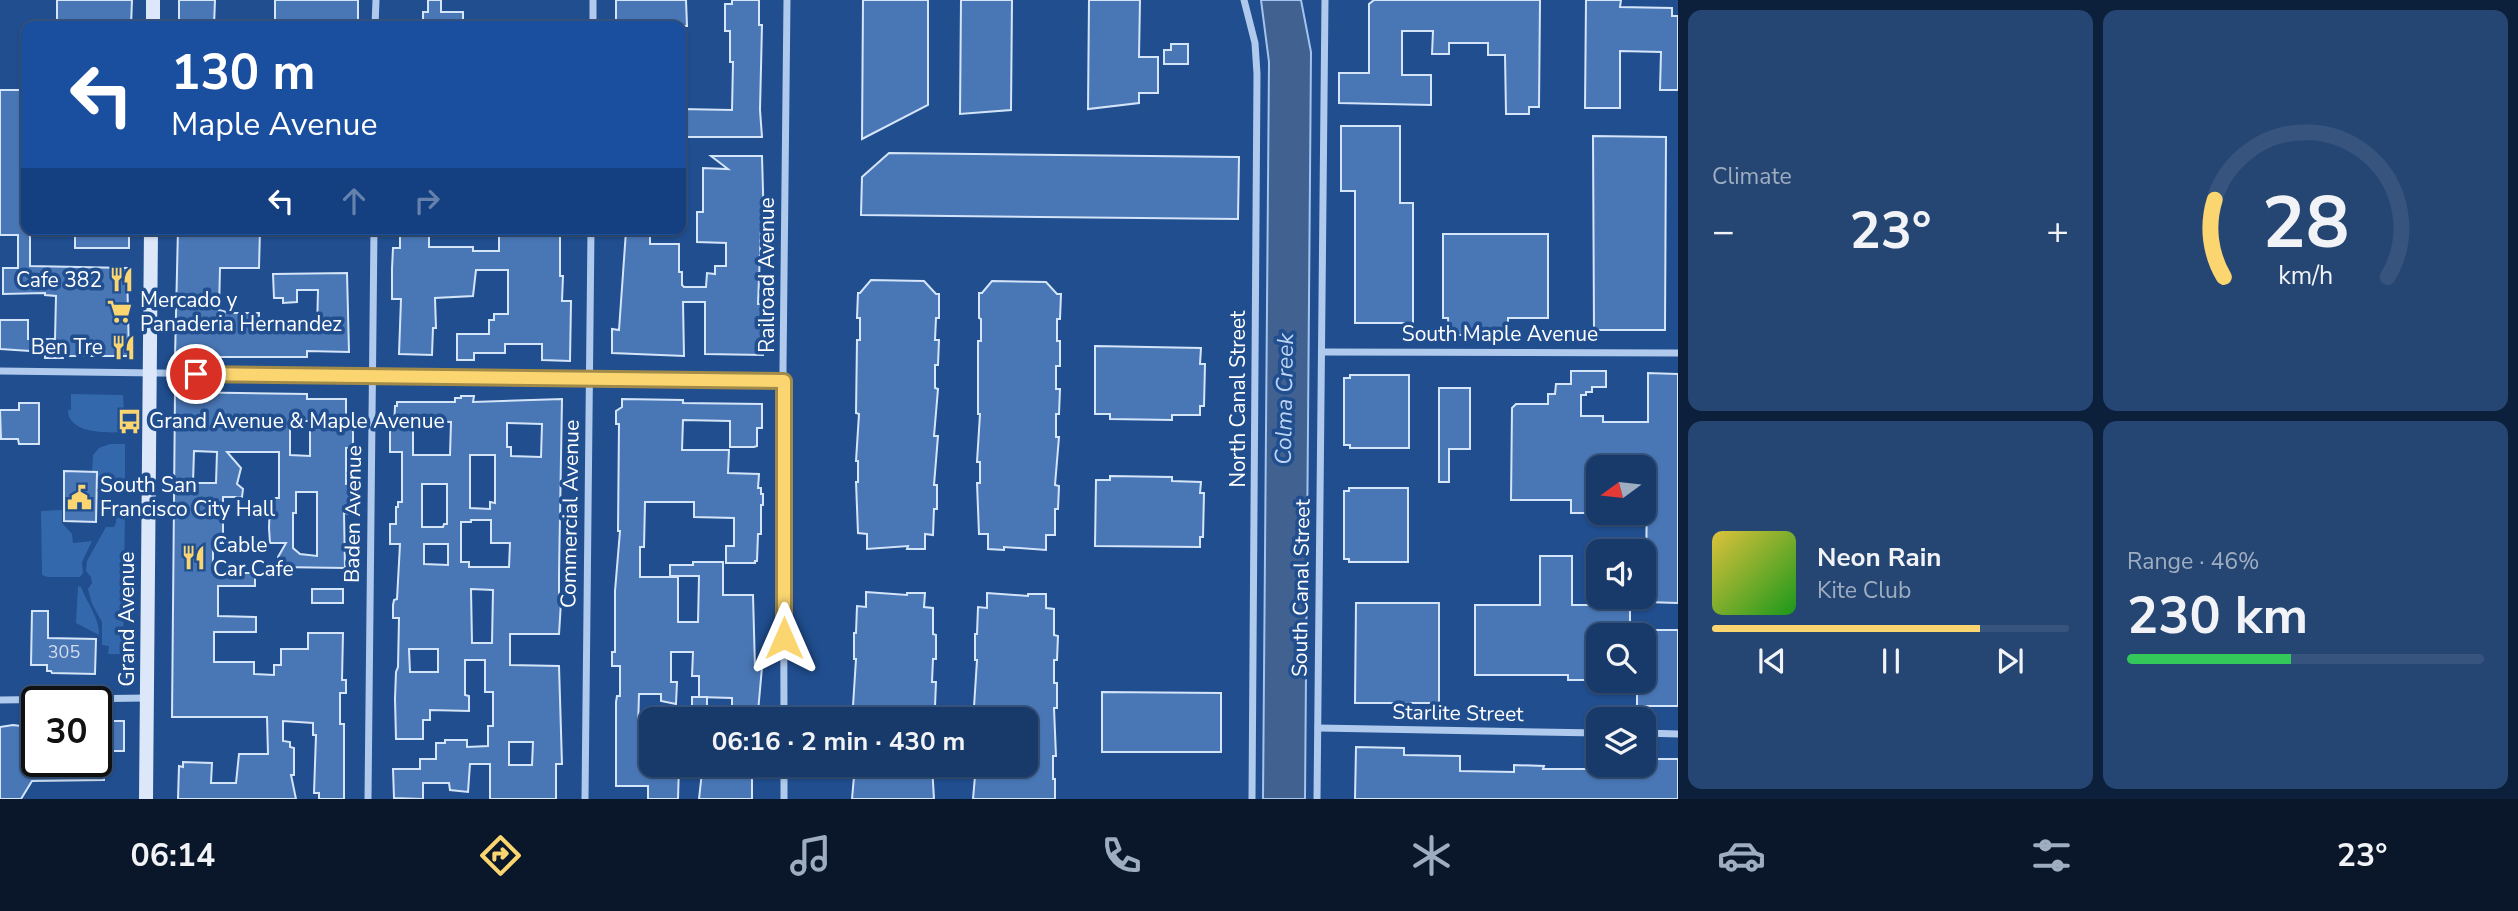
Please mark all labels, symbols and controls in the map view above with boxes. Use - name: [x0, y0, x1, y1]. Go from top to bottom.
- text: 130 m: [171, 39, 315, 106]
- icon: left: [56, 49, 147, 140]
- text: Maple Avenue: [171, 103, 377, 146]
- text: Climate: [1712, 161, 1792, 192]
- text: 28: [2262, 173, 2349, 273]
- icon: left: [262, 182, 300, 220]
- icon: ahead: [335, 182, 373, 220]
- icon: right: [408, 182, 446, 220]
- text: 23°: [1849, 195, 1932, 266]
- street label: Railroad Avenue: [753, 197, 781, 353]
- text: −: [1712, 206, 1735, 257]
- text: +: [2046, 206, 2069, 257]
- text: km/h: [2278, 258, 2333, 292]
- place label: Cafe 382: [16, 266, 102, 294]
- restaurant icon: Cafe 382: [108, 266, 136, 294]
- place label: Mercado y Panaderia Hernandez: [140, 286, 342, 338]
- supermarket icon: Mercado y Panaderia Hernandez: [106, 298, 134, 326]
- street label: North Canal Street: [1224, 310, 1252, 487]
- street label: South Maple Avenue: [1402, 320, 1598, 348]
- water label: Colma Creek: [1268, 332, 1301, 465]
- place label: Ben Tre: [31, 333, 103, 361]
- restaurant icon: Ben Tre: [109, 333, 137, 361]
- pin: [166, 344, 226, 404]
- icon: arrive: [177, 355, 215, 393]
- bus stop icon: Grand Avenue & Maple Avenue: [115, 407, 143, 435]
- place label: Grand Avenue & Maple Avenue: [149, 407, 445, 435]
- street label: Commercial Avenue: [554, 420, 586, 608]
- street label: Baden Avenue: [338, 445, 368, 583]
- north arrow: [1586, 455, 1656, 525]
- map controls: [1586, 455, 1656, 777]
- place label: South San Francisco City Hall: [100, 471, 276, 523]
- public building icon: South San Francisco City Hall: [66, 483, 94, 511]
- street label: South Canal Street: [1285, 498, 1317, 677]
- place label: Cable Car Cafe: [213, 531, 294, 583]
- button: sound: [1586, 539, 1656, 609]
- text: Neon Rain: [1817, 540, 1942, 575]
- restaurant icon: Cable Car Cafe: [179, 543, 207, 571]
- text: Range · 46%: [2127, 546, 2259, 577]
- street label: Grand Avenue: [113, 552, 141, 686]
- text: Kite Club: [1817, 575, 1911, 606]
- text: 230 km: [2127, 580, 2308, 651]
- position arrow: [747, 601, 821, 675]
- button: search: [1586, 623, 1656, 693]
- house number: 305: [48, 640, 80, 664]
- icon: previous: [1753, 642, 1791, 680]
- icon: pause: [1872, 642, 1910, 680]
- icon: next: [1991, 642, 2029, 680]
- speed limit sign: 30: [21, 686, 112, 777]
- street label: Starlite Street: [1392, 698, 1524, 728]
- button: layers: [1586, 707, 1656, 777]
- text: 06:16 · 2 min · 430 m: [712, 724, 965, 759]
- icon: directions: [476, 831, 525, 880]
- icon: music: [786, 831, 835, 880]
- icon: phone: [1097, 831, 1146, 880]
- icon: climate: [1407, 831, 1456, 880]
- icon: car: [1717, 831, 1766, 880]
- icon: filters: [2027, 831, 2076, 880]
- text: 06:14: [131, 834, 215, 877]
- text: 23°: [2337, 834, 2387, 877]

